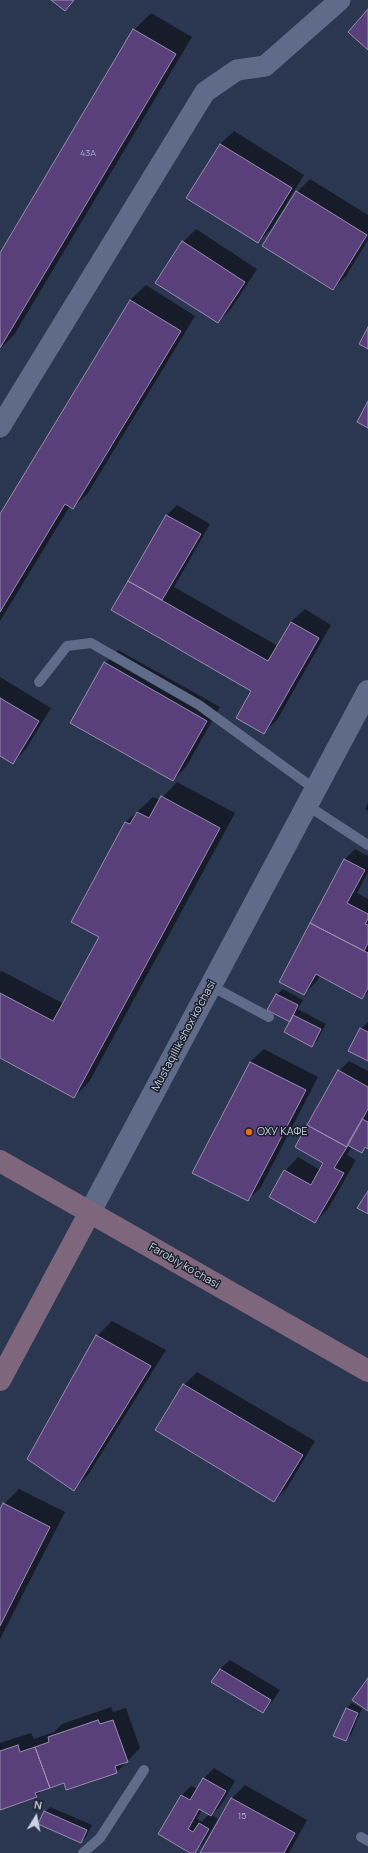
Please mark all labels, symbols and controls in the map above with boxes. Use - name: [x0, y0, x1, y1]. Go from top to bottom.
- house number: 43А: [80, 148, 96, 158]
- street label: Mustaqillik shox ko'chasi: [149, 978, 219, 1094]
- place label: ОХУ КАФЕ: [257, 1125, 307, 1139]
- marker: ОХУ КАФЕ: [244, 1127, 254, 1137]
- street label: Farobiy ko'chasi: [146, 1241, 222, 1291]
- north arrow: [16, 1797, 56, 1837]
- text: N: [33, 1797, 43, 1813]
- house number: 15: [238, 1811, 246, 1821]

